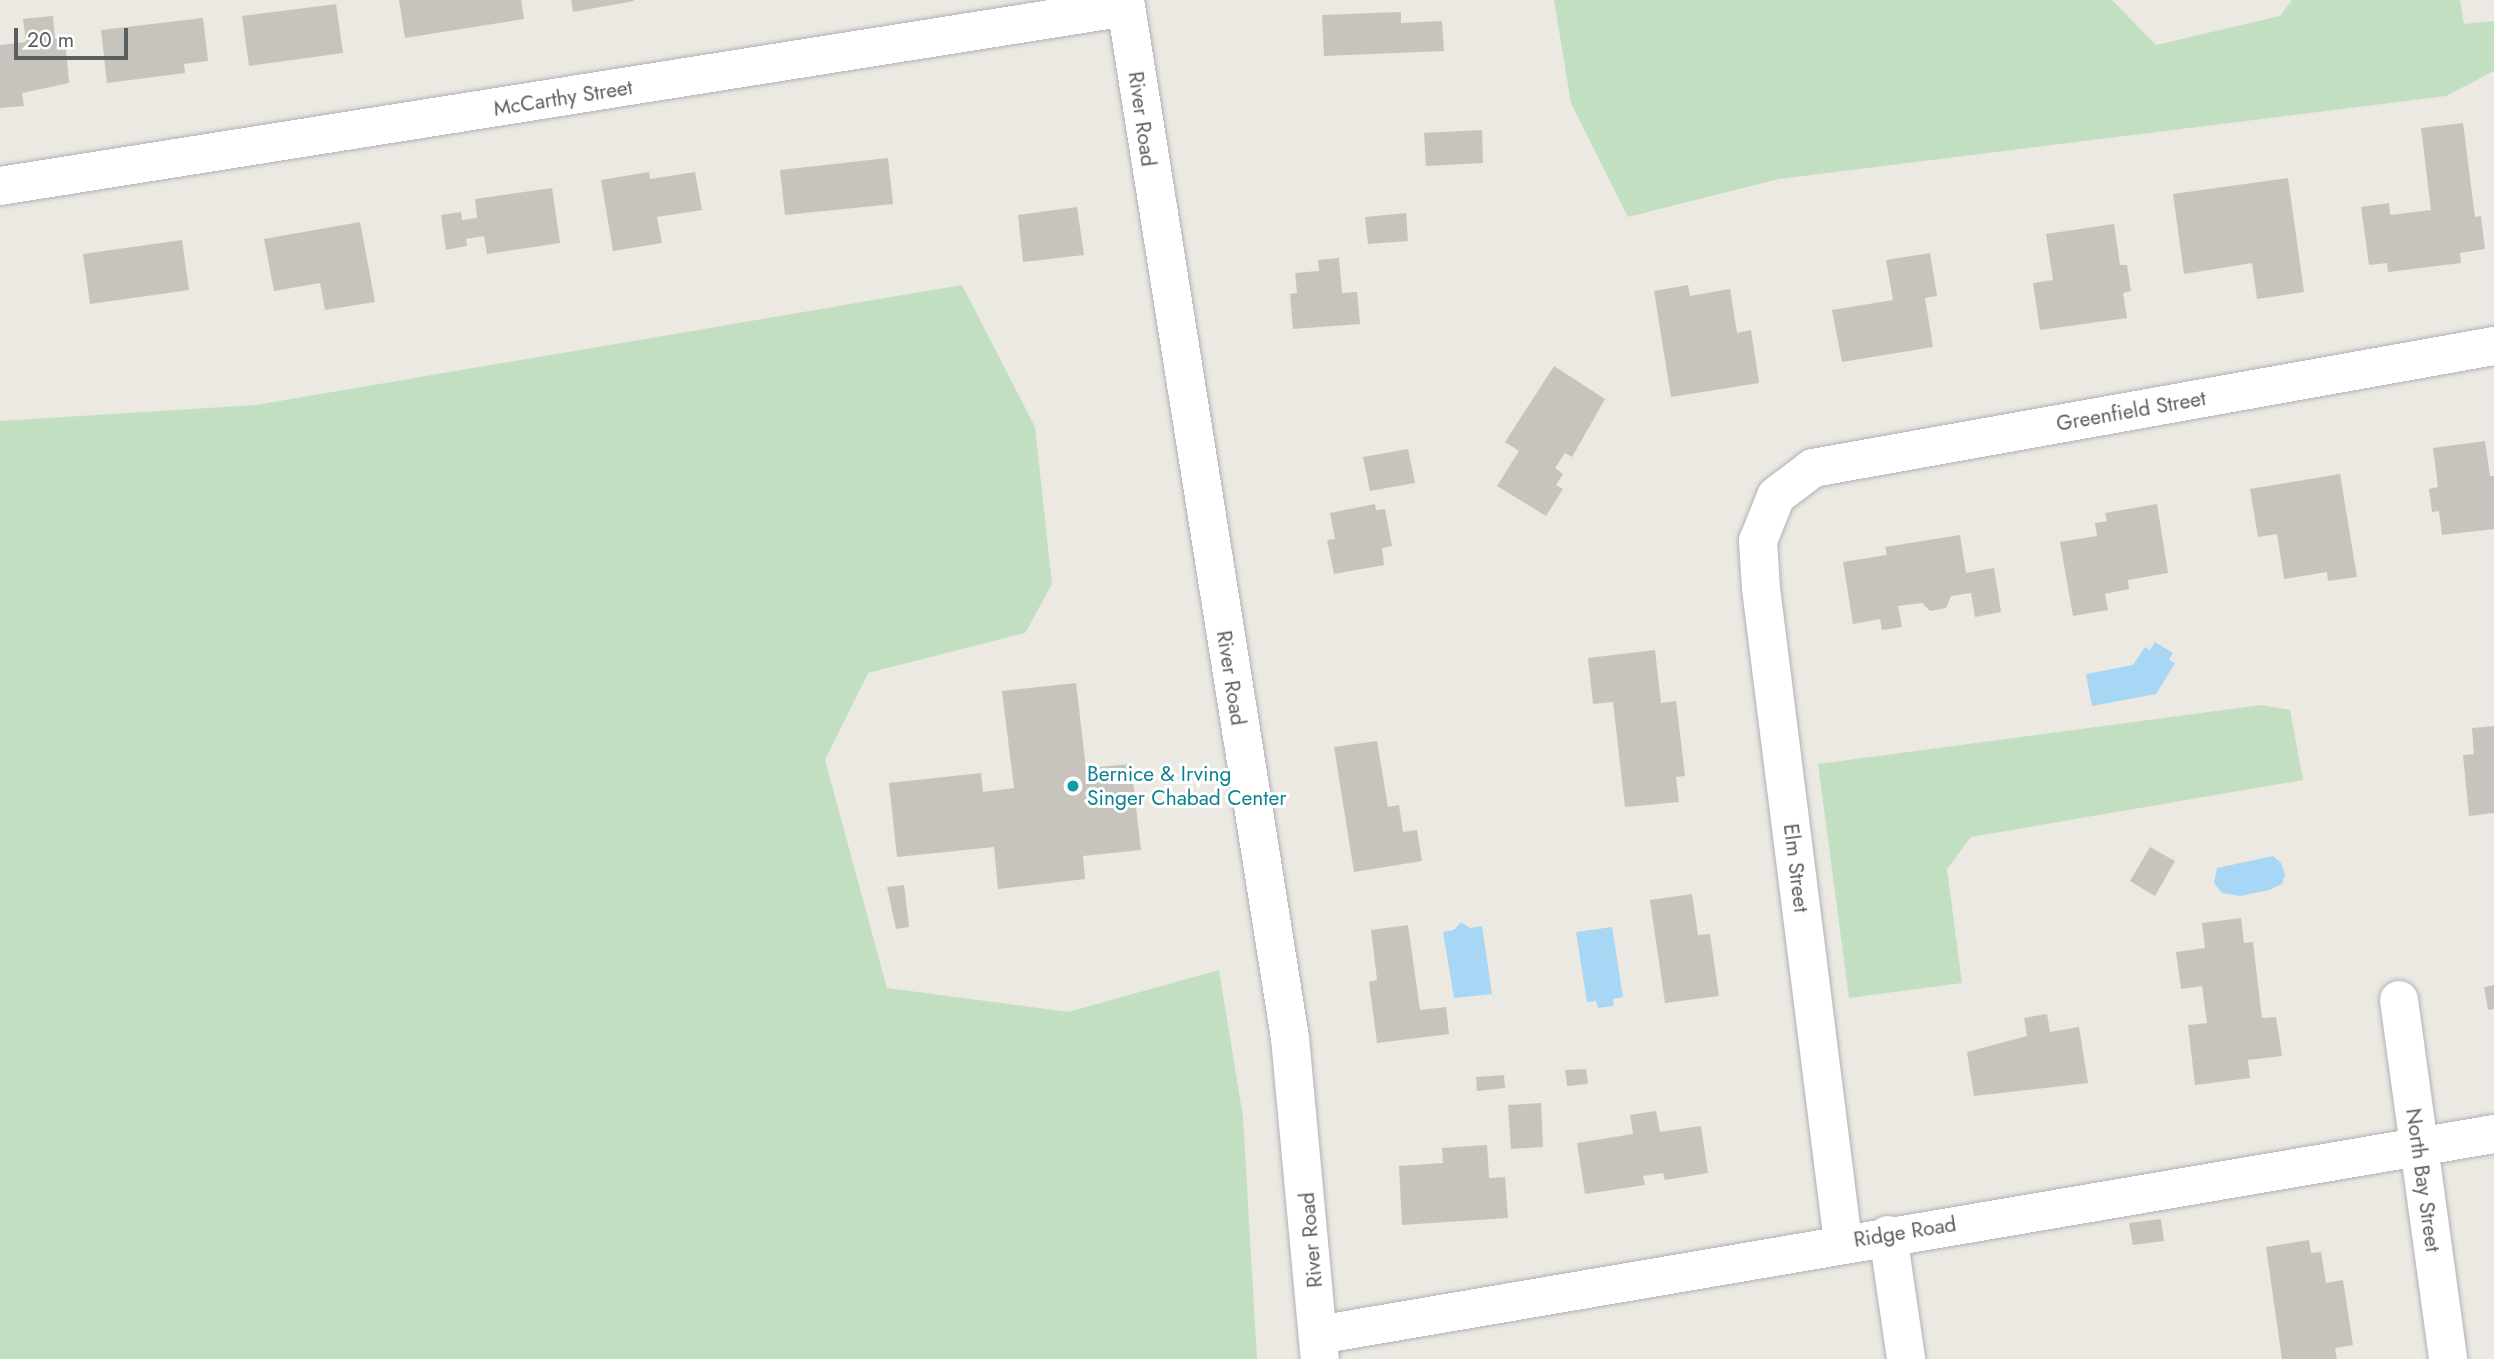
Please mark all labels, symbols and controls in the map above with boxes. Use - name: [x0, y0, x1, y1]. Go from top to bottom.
- scale bar: [18, 14, 131, 58]
- text: 20 m: [27, 25, 74, 55]
- street label: River Road: [1123, 70, 1161, 168]
- street label: McCarthy Street: [492, 75, 634, 121]
- street label: Greenfield Street: [2054, 385, 2208, 437]
- street label: River Road: [1211, 629, 1251, 727]
- place label: Bernice & Irving Singer Chabad Center: [1087, 761, 1286, 811]
- marker: Bernice & Irving Singer Chabad Center: [1065, 778, 1081, 794]
- street label: Elm Street: [1778, 822, 1814, 914]
- street label: North Bay Street: [2400, 1107, 2446, 1253]
- street label: River Road: [1294, 1191, 1328, 1289]
- street label: Ridge Road: [1852, 1211, 1958, 1253]

